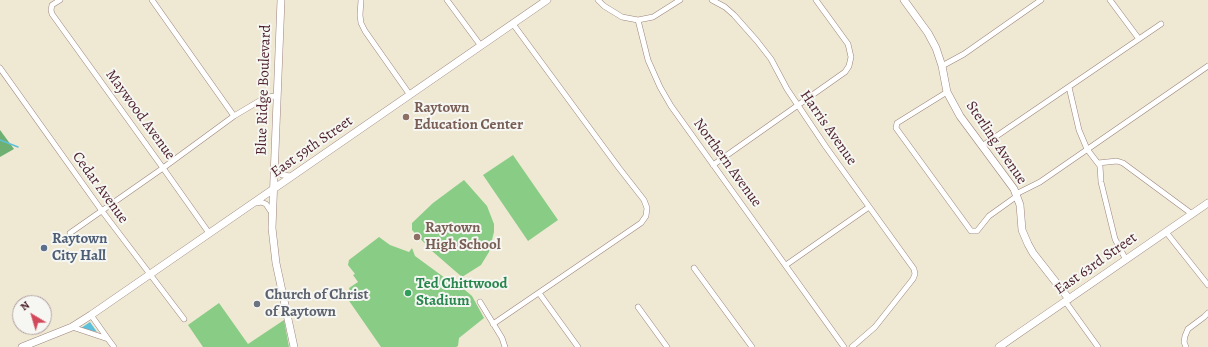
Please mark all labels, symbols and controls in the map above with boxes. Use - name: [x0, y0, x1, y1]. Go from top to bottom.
- street label: Blue Ridge Boulevard: [253, 24, 275, 156]
- street label: Maywood Avenue: [101, 66, 179, 164]
- street label: Harris Avenue: [796, 87, 860, 169]
- street label: Sterling Avenue: [962, 98, 1030, 188]
- place label: Raytown Education Center: [414, 99, 523, 134]
- street label: East 59th Street: [268, 112, 356, 182]
- marker: Raytown Education Center: [401, 112, 411, 122]
- street label: Northern Avenue: [689, 115, 765, 211]
- street label: Cedar Avenue: [68, 149, 132, 227]
- place label: Raytown High School: [425, 219, 501, 254]
- street label: East 63rd Street: [1051, 229, 1141, 299]
- place label: Raytown City Hall: [52, 230, 107, 265]
- marker: Raytown High School: [412, 232, 422, 242]
- marker: Raytown City Hall: [39, 243, 49, 253]
- place label: Ted Chittwood Stadium: [416, 275, 508, 310]
- place label: Church of Christ of Raytown: [265, 286, 368, 321]
- marker: Ted Chittwood Stadium: [403, 288, 413, 298]
- north arrow: [12, 295, 52, 335]
- text: N: [17, 298, 33, 314]
- marker: Church of Christ of Raytown: [252, 299, 262, 309]

